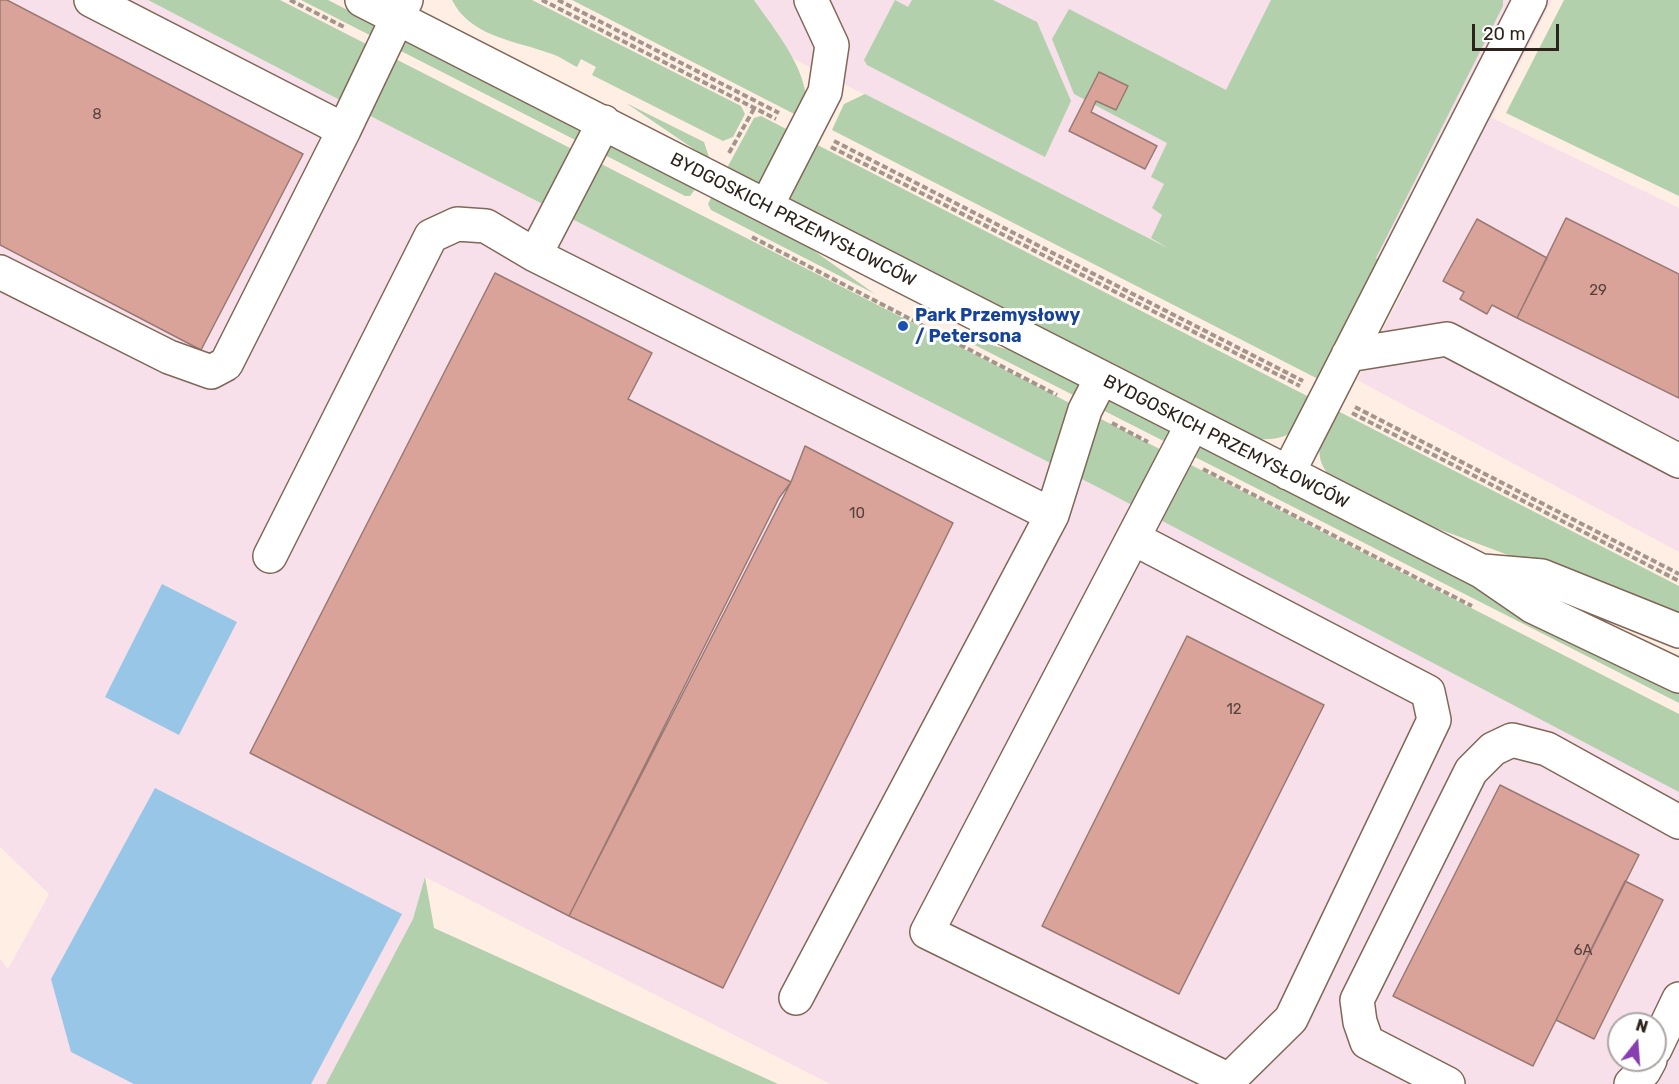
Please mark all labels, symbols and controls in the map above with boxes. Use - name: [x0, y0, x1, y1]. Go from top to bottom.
- scale bar: [1475, 12, 1562, 50]
- text: 20 m: [1483, 23, 1525, 45]
- house number: 8: [92, 106, 102, 124]
- street label: BYDGOSKICH PRZEMYSŁOWCÓW: [667, 148, 919, 292]
- house number: 29: [1589, 282, 1607, 300]
- place label: Park Przemysłowy / Petersona: [915, 305, 1080, 348]
- marker: Park Przemysłowy / Petersona: [896, 319, 910, 333]
- street label: BYDGOSKICH PRZEMYSŁOWCÓW: [1100, 370, 1352, 514]
- house number: 10: [849, 505, 865, 523]
- house number: 12: [1226, 701, 1242, 719]
- house number: 6A: [1573, 942, 1593, 960]
- north arrow: [1607, 1012, 1667, 1072]
- text: N: [1634, 1015, 1650, 1037]

